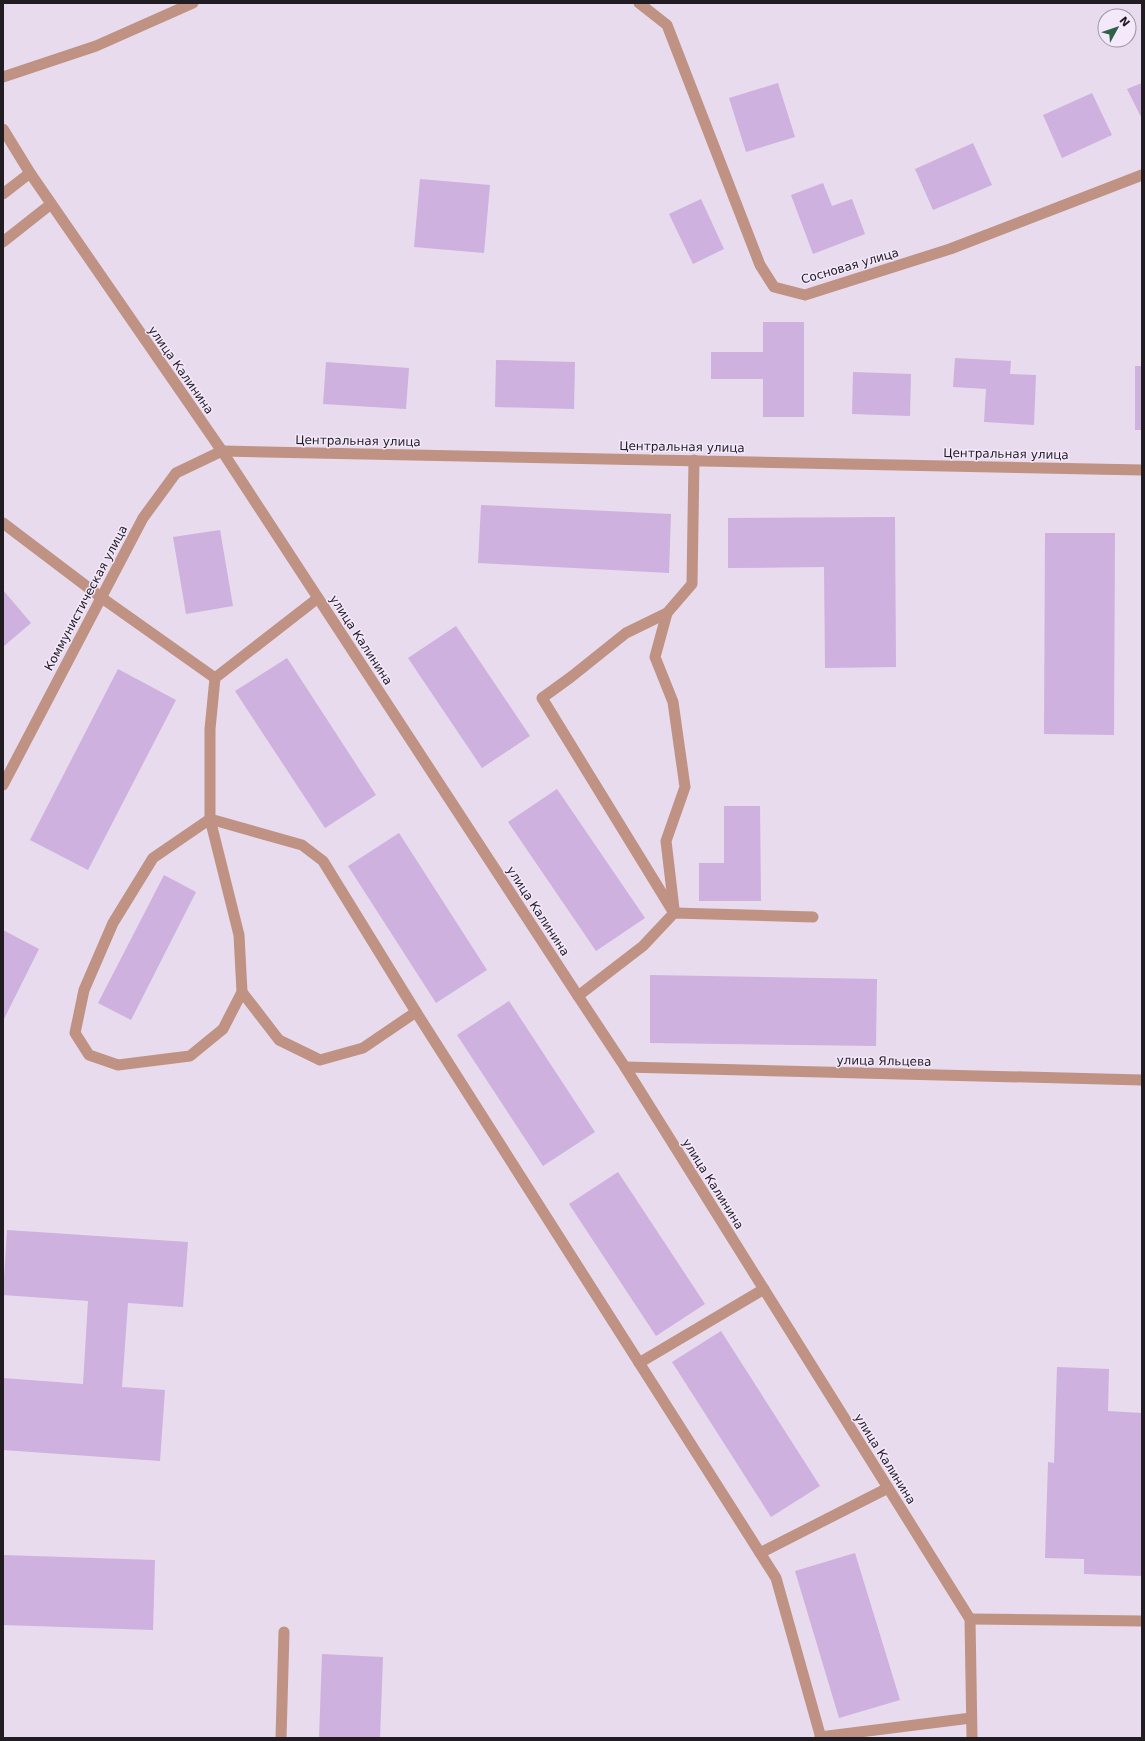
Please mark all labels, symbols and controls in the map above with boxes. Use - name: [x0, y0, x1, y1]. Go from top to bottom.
- north arrow: [1097, 8, 1137, 48]
- text: N: [1116, 14, 1132, 30]
- street label: Сосновая улица: [799, 245, 901, 287]
- street label: улица Калинина: [145, 323, 217, 417]
- street label: Центральная улица: [295, 433, 421, 449]
- street label: Центральная улица: [619, 439, 745, 455]
- street label: Центральная улица: [943, 446, 1069, 462]
- street label: Коммунистическая улица: [42, 523, 130, 673]
- street label: улица Калинина: [327, 593, 395, 687]
- street label: улица Калинина: [504, 864, 572, 958]
- street label: улица Яльцева: [836, 1053, 932, 1069]
- street label: улица Калинина: [679, 1136, 747, 1232]
- street label: улица Калинина: [851, 1411, 919, 1507]

